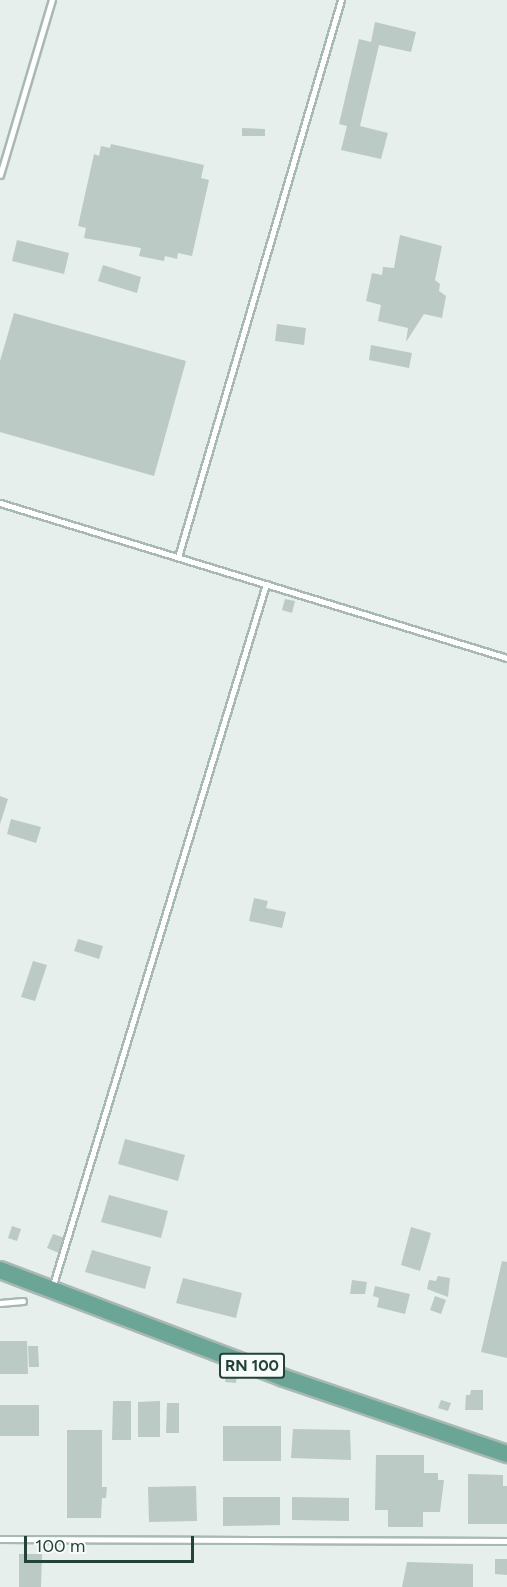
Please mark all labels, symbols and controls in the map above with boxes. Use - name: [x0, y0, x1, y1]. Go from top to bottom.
- road number: RN 100: [219, 1353, 285, 1379]
- scale bar: [27, 1524, 196, 1562]
- text: 100 m: [35, 1535, 85, 1557]

